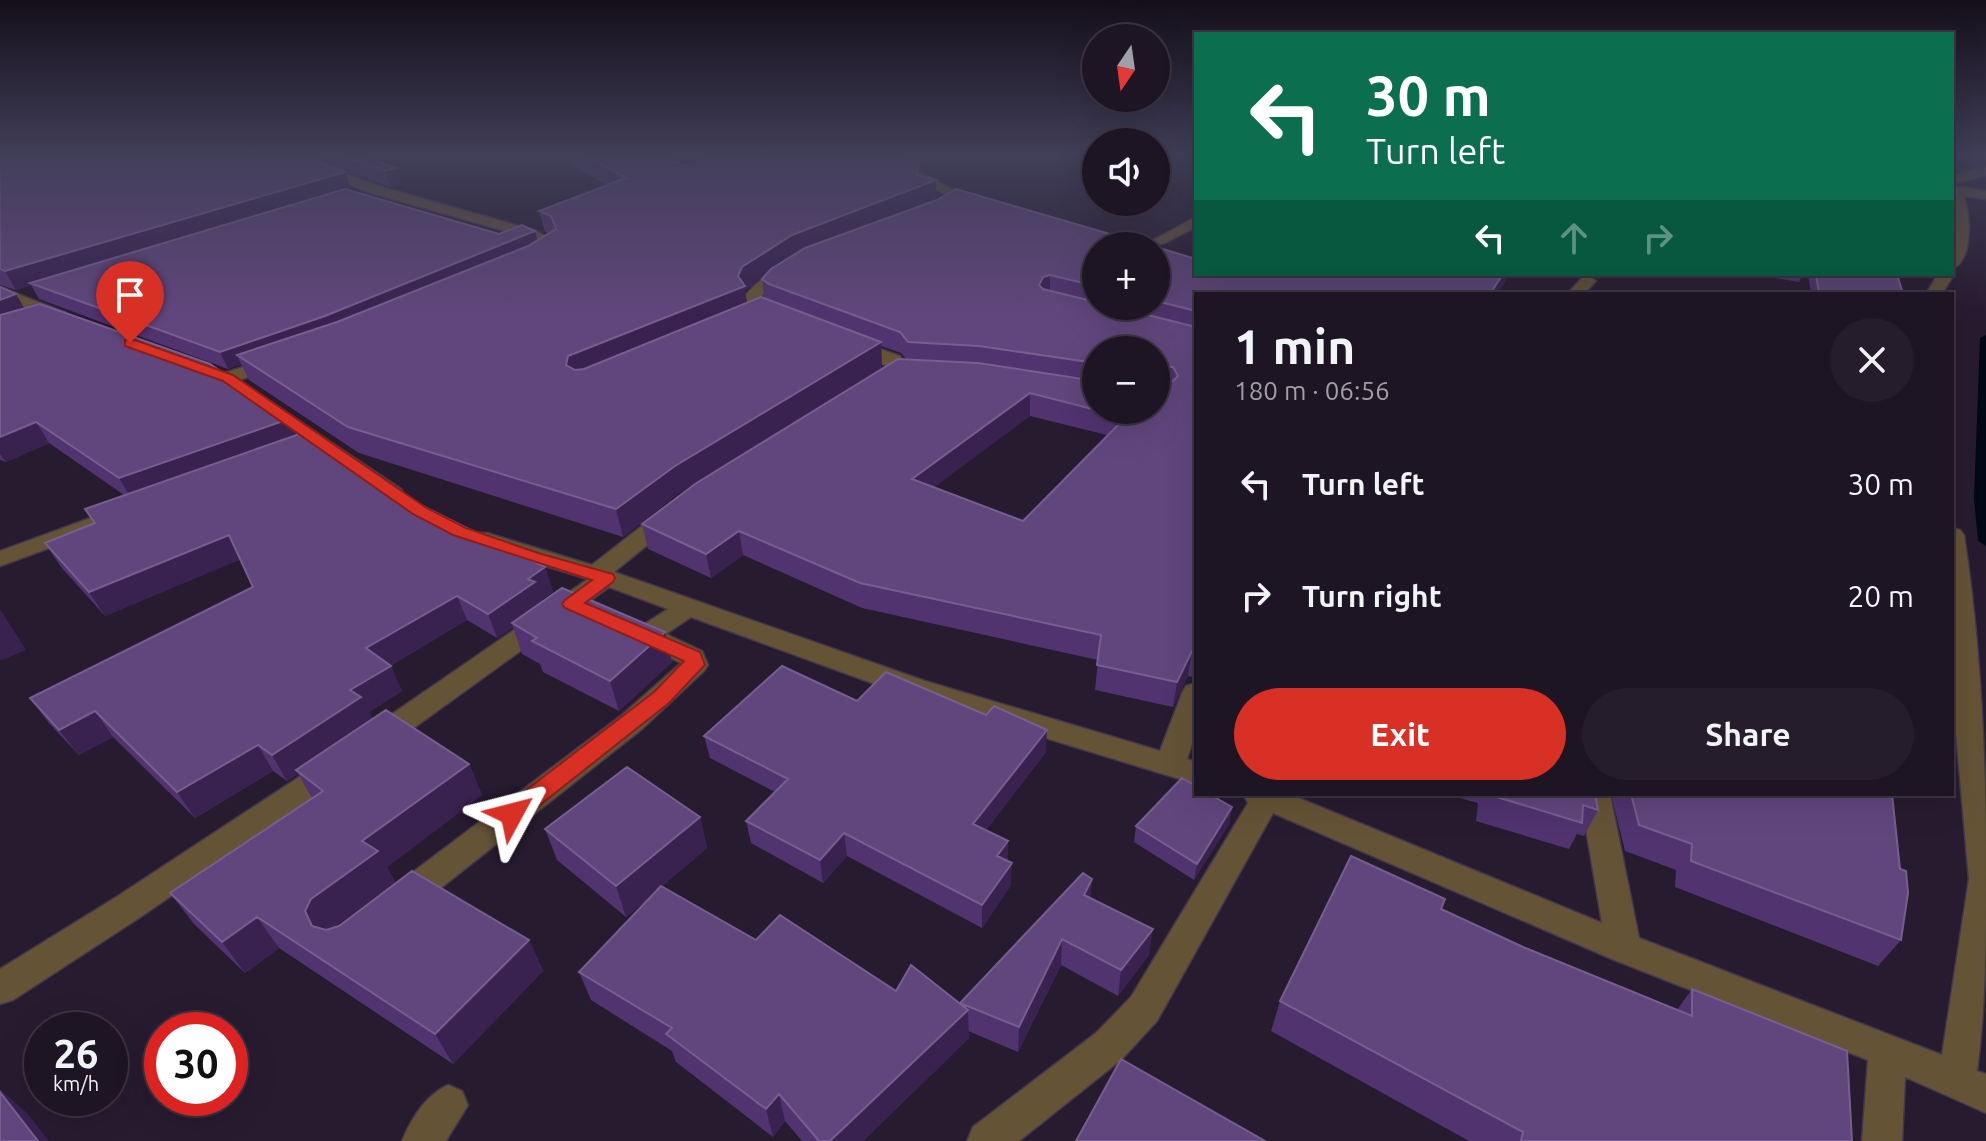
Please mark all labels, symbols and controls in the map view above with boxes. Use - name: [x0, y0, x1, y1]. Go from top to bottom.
- north arrow: [1082, 24, 1170, 112]
- map controls: [1082, 24, 1170, 424]
- icon: left: [1234, 64, 1338, 168]
- text: 30 m: [1366, 64, 1491, 127]
- button: sound: [1082, 128, 1170, 216]
- text: Turn left: [1366, 130, 1505, 171]
- icon: left: [1468, 216, 1512, 260]
- icon: ahead: [1552, 216, 1596, 260]
- icon: right: [1636, 216, 1680, 260]
- button: +: [1082, 232, 1170, 320]
- pin: [96, 261, 164, 343]
- icon: arrive: [108, 273, 152, 317]
- button: close: [1830, 318, 1914, 402]
- text: 1 min: [1234, 319, 1355, 373]
- button: −: [1082, 336, 1170, 424]
- text: 180 m · 06:56: [1234, 376, 1390, 405]
- icon: left: [1234, 462, 1278, 506]
- text: Turn left: [1302, 467, 1424, 501]
- text: 30 m: [1847, 467, 1914, 501]
- icon: right: [1234, 574, 1278, 618]
- text: Turn right: [1302, 579, 1442, 613]
- text: 20 m: [1847, 579, 1914, 613]
- button: Exit: [1234, 688, 1566, 780]
- button: Share: [1582, 688, 1914, 780]
- position arrow: [470, 772, 554, 856]
- speed limit sign: 30: [144, 1012, 248, 1116]
- text: 26: [53, 1031, 99, 1076]
- text: km/h: [53, 1072, 99, 1095]

